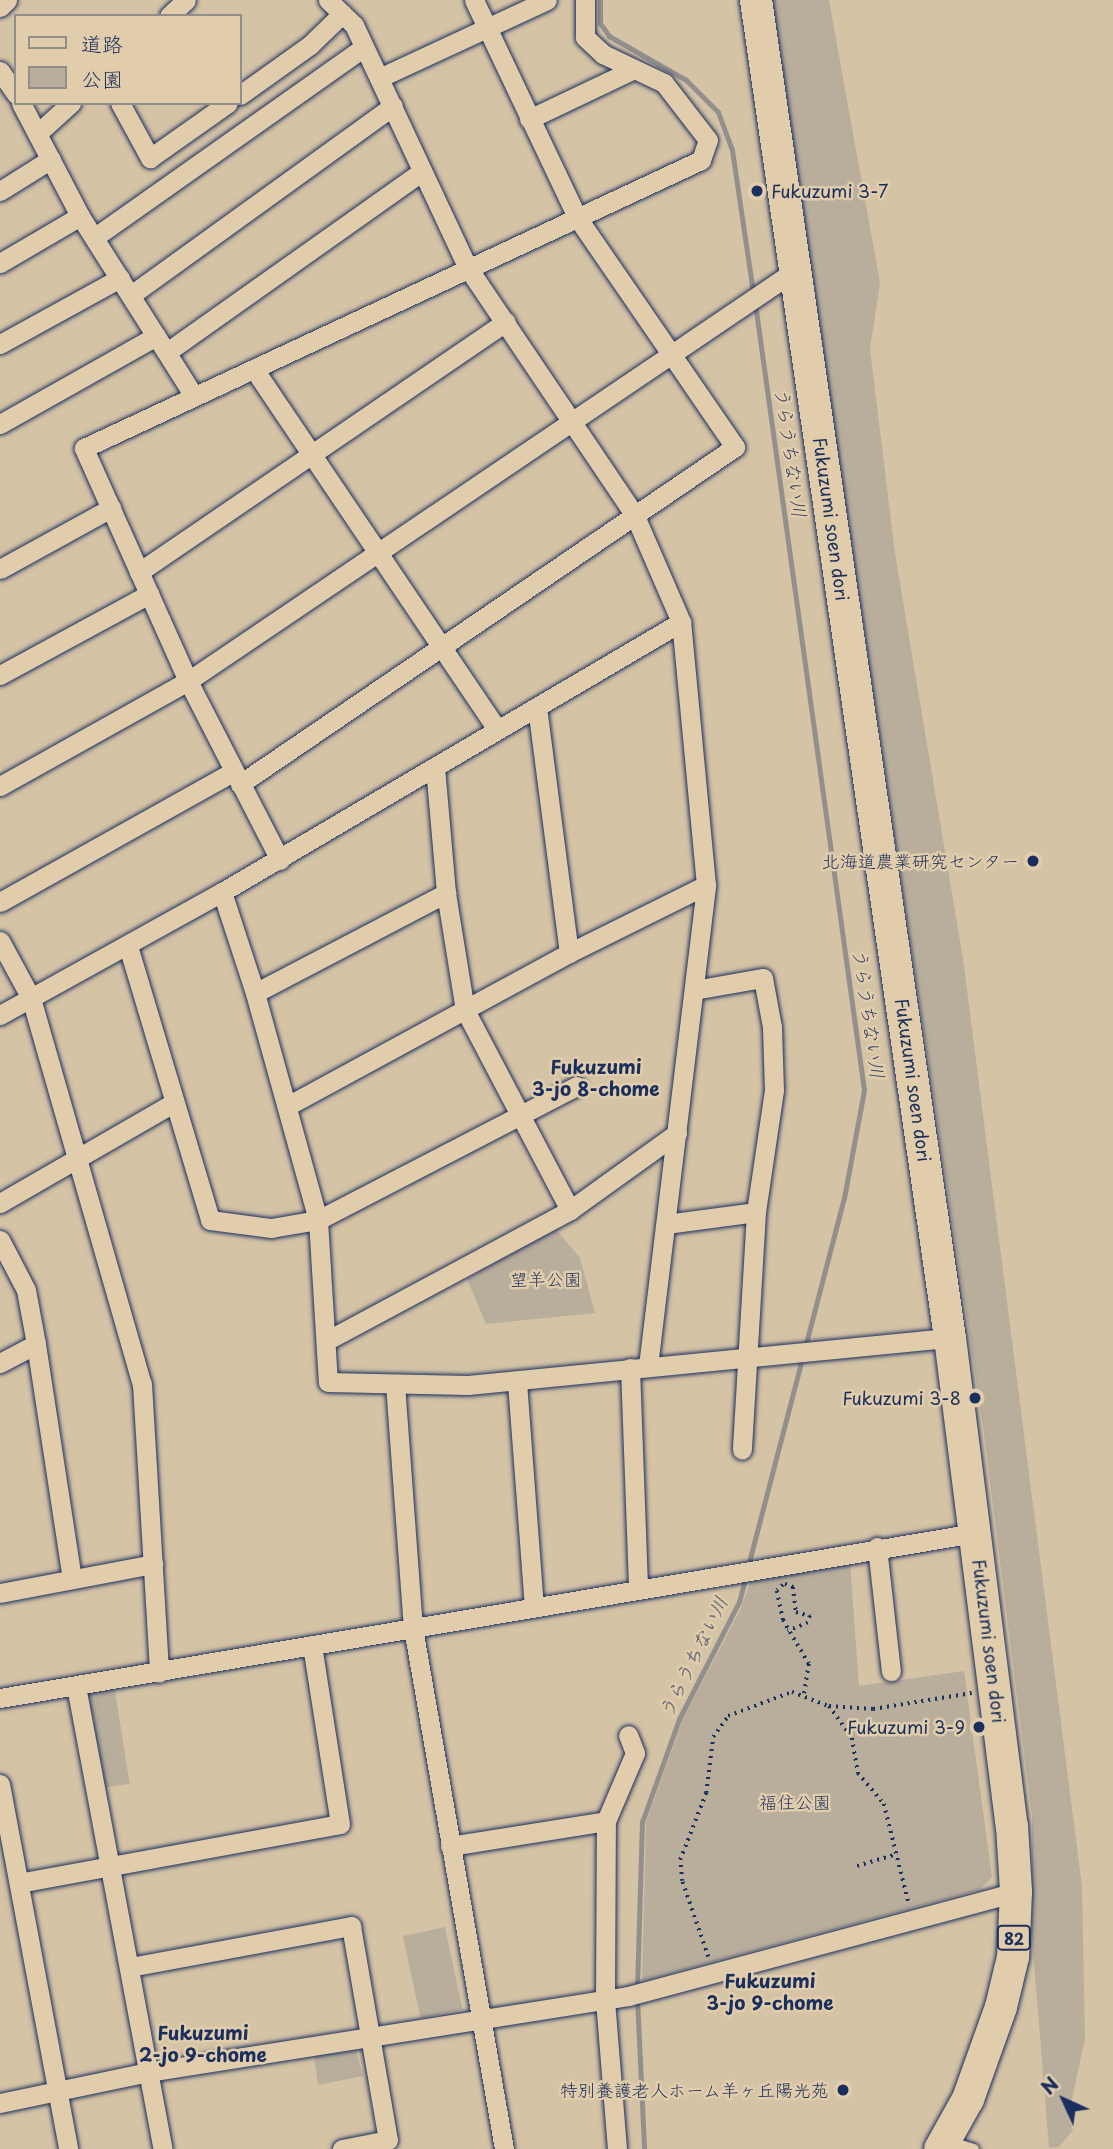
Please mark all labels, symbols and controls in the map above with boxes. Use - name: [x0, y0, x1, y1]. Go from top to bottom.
- legend: [14, 14, 242, 105]
- text: 道路: [81, 27, 123, 59]
- text: 公園: [81, 62, 123, 94]
- place label: Fukuzumi 3-7: [771, 180, 888, 202]
- marker: Fukuzumi 3-7: [749, 183, 765, 199]
- water label: うらうちない川: [770, 385, 812, 519]
- street label: Fukuzumi soen dori: [809, 436, 853, 602]
- place label: 北海道農業研究センター: [821, 850, 1019, 872]
- marker: 北海道農業研究センター: [1025, 853, 1041, 869]
- water label: うらうちない川: [848, 946, 890, 1080]
- street label: Fukuzumi soen dori: [891, 997, 935, 1163]
- district label: Fukuzumi 3-jo 8-chome: [532, 1056, 660, 1100]
- park label: 望羊公園: [510, 1268, 582, 1290]
- place label: Fukuzumi 3-8: [842, 1387, 961, 1409]
- marker: Fukuzumi 3-8: [967, 1390, 983, 1406]
- street label: Fukuzumi soen dori: [968, 1558, 1010, 1724]
- water label: うらうちない川: [654, 1592, 732, 1722]
- place label: Fukuzumi 3-9: [847, 1716, 965, 1738]
- marker: Fukuzumi 3-9: [971, 1719, 987, 1735]
- park label: 福住公園: [759, 1791, 831, 1813]
- road number: 82: [996, 1926, 1032, 1950]
- district label: Fukuzumi 3-jo 9-chome: [707, 1970, 833, 2014]
- district label: Fukuzumi 2-jo 9-chome: [139, 2022, 267, 2066]
- north arrow: [1029, 2065, 1099, 2135]
- text: N: [1034, 2070, 1064, 2100]
- place label: 特別養護老人ホーム羊ヶ丘陽光苑: [559, 2079, 829, 2101]
- marker: 特別養護老人ホーム羊ヶ丘陽光苑: [835, 2082, 851, 2098]

